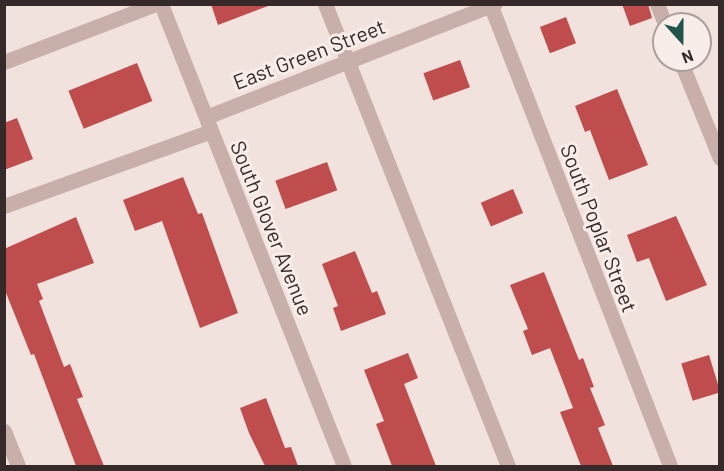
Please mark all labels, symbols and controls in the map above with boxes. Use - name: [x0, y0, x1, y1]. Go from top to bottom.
- north arrow: [652, 12, 712, 72]
- street label: East Green Street: [229, 13, 389, 95]
- text: N: [680, 47, 696, 68]
- street label: South Glover Avenue: [225, 137, 319, 319]
- street label: South Poplar Street: [555, 140, 643, 316]

